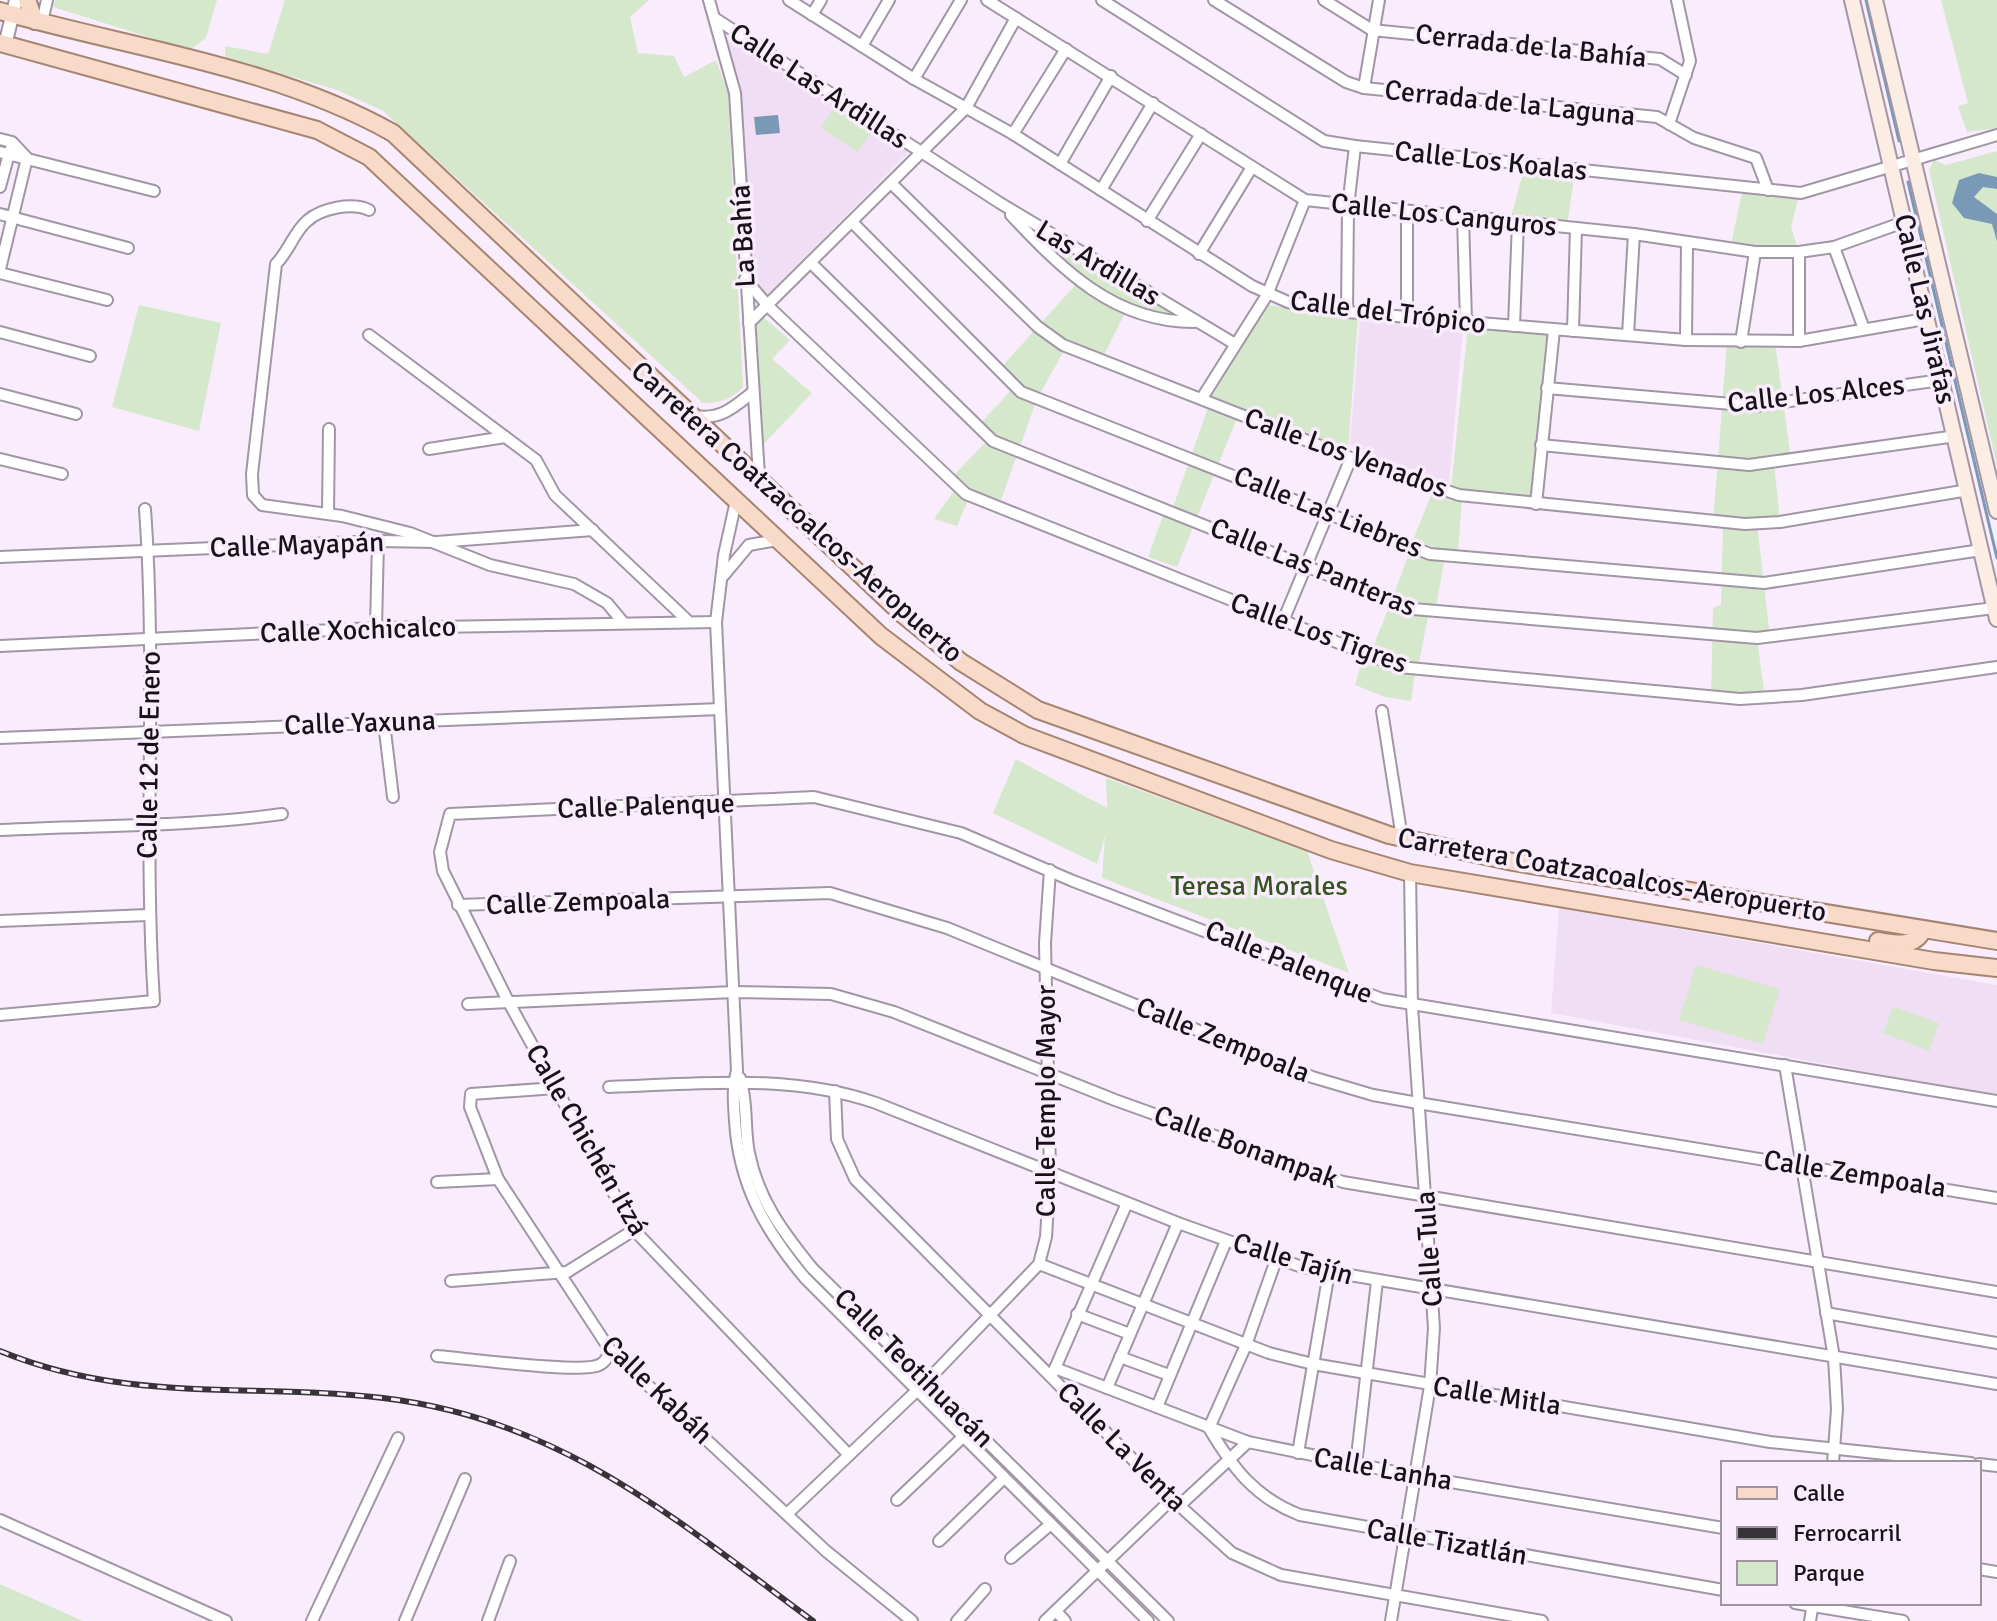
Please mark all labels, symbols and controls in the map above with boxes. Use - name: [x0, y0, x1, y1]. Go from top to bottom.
- street label: Calle Las Ardillas: [723, 16, 915, 156]
- street label: Cerrada de la Bahía: [1414, 17, 1648, 75]
- street label: Cerrada de la Laguna: [1383, 73, 1637, 133]
- street label: Calle Los Koalas: [1393, 134, 1589, 188]
- street label: La Bahía: [723, 184, 763, 288]
- street label: Calle Los Canguros: [1330, 186, 1558, 244]
- street label: Calle Las Jirafas: [1887, 211, 1963, 407]
- street label: Las Ardillas: [1030, 213, 1166, 313]
- street label: Calle del Trópico: [1288, 283, 1488, 341]
- street label: Carretera Coatzacoalcos-Aeropuerto: [624, 354, 970, 670]
- street label: Calle Los Alces: [1726, 368, 1906, 420]
- street label: Calle Los Venados: [1240, 401, 1452, 505]
- street label: Calle Las Liebres: [1229, 459, 1427, 565]
- street label: Calle Las Panteras: [1205, 510, 1421, 624]
- street label: Calle Mayapán: [209, 525, 385, 565]
- street label: Calle Los Tigres: [1226, 585, 1412, 681]
- street label: Calle Xochicalco: [259, 610, 457, 650]
- street label: Calle 12 de Enero: [130, 651, 168, 859]
- street label: Calle Yaxuna: [284, 703, 436, 743]
- street label: Calle Palenque: [557, 786, 735, 826]
- street label: Carretera Coatzacoalcos-Aeropuerto: [1395, 821, 1829, 929]
- park label: Teresa Morales: [1170, 869, 1348, 903]
- street label: Calle Zempoala: [485, 882, 671, 922]
- street label: Calle Palenque: [1200, 913, 1378, 1011]
- street label: Calle Templo Mayor: [1029, 984, 1063, 1217]
- street label: Calle Zempoala: [1131, 990, 1315, 1090]
- street label: Calle Chichén Itzá: [518, 1038, 656, 1242]
- street label: Calle Bonampak: [1149, 1098, 1343, 1196]
- street label: Calle Zempoala: [1761, 1143, 1949, 1205]
- street label: Calle Tula: [1408, 1190, 1450, 1308]
- street label: Calle Tajín: [1229, 1226, 1357, 1292]
- street label: Calle Teotihuacán: [827, 1281, 1001, 1455]
- street label: Calle Kabáh: [594, 1328, 720, 1452]
- street label: Calle Mitla: [1431, 1369, 1563, 1423]
- street label: Calle La Venta: [1050, 1375, 1194, 1519]
- street label: Calle Lanha: [1311, 1440, 1455, 1498]
- legend: [1721, 1461, 1981, 1605]
- text: Calle: [1793, 1478, 1845, 1508]
- street label: Calle Tizatlán: [1364, 1511, 1530, 1573]
- text: Ferrocarril: [1793, 1518, 1902, 1548]
- text: Parque: [1793, 1558, 1865, 1588]

